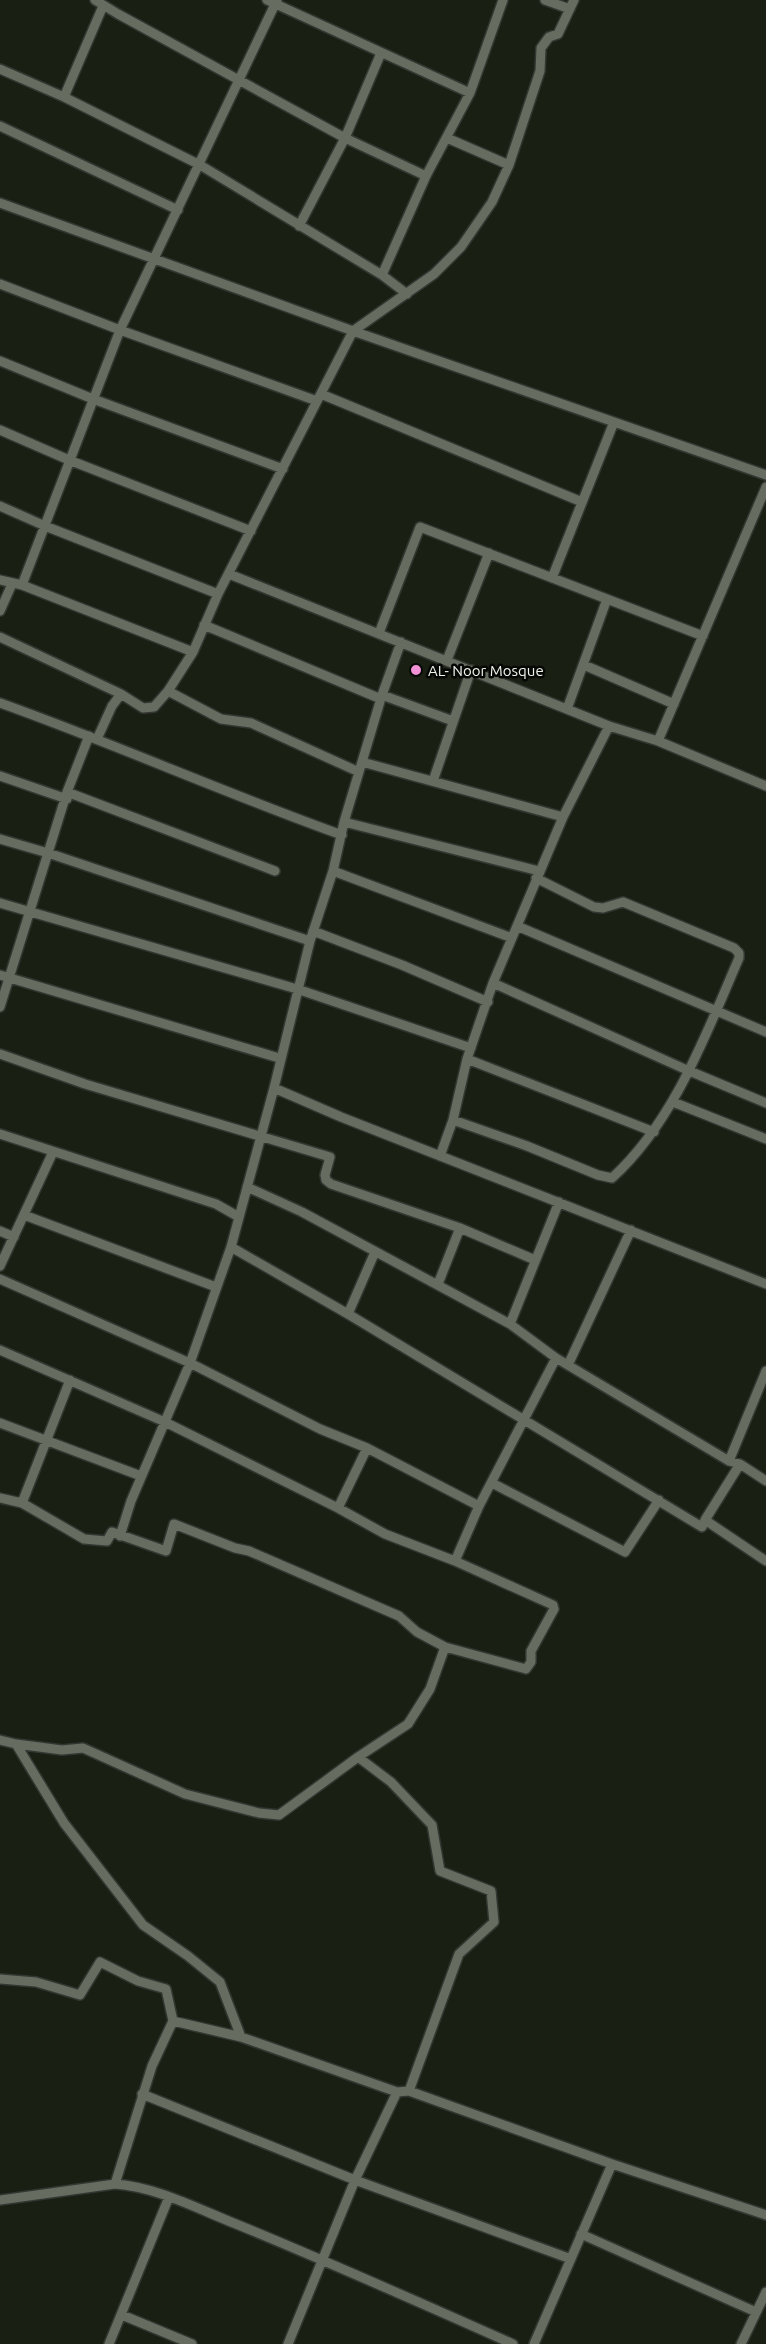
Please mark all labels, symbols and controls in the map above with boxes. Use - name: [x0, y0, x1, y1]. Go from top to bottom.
- place label: AL- Noor Mosque: [428, 662, 544, 679]
- marker: AL- Noor Mosque: [409, 663, 423, 677]

